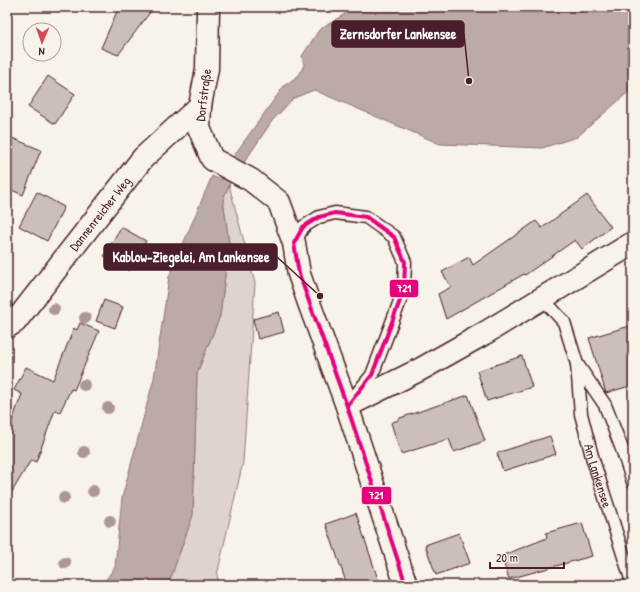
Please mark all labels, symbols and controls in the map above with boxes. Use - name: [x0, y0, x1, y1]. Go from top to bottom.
- callout: Zernsdorfer Lankensee: [332, 21, 464, 47]
- north arrow: [22, 22, 62, 62]
- text: Zernsdorfer Lankensee: [340, 24, 457, 43]
- text: N: [38, 45, 45, 59]
- street label: Dorfstraße: [191, 68, 215, 122]
- street label: Dannenreicher Weg: [65, 172, 135, 255]
- callout: Kablow-Ziegelei, Am Lankensee: [104, 244, 277, 270]
- text: Kablow-Ziegelei, Am Lankensee: [112, 247, 270, 268]
- line badge: 721: [389, 279, 419, 298]
- text: 721: [396, 281, 411, 295]
- street label: Am Lankensee: [580, 442, 617, 510]
- line badge: 721: [361, 486, 392, 505]
- text: 721: [368, 488, 383, 502]
- scale bar: [490, 544, 564, 570]
- text: 20 m: [496, 549, 518, 566]

